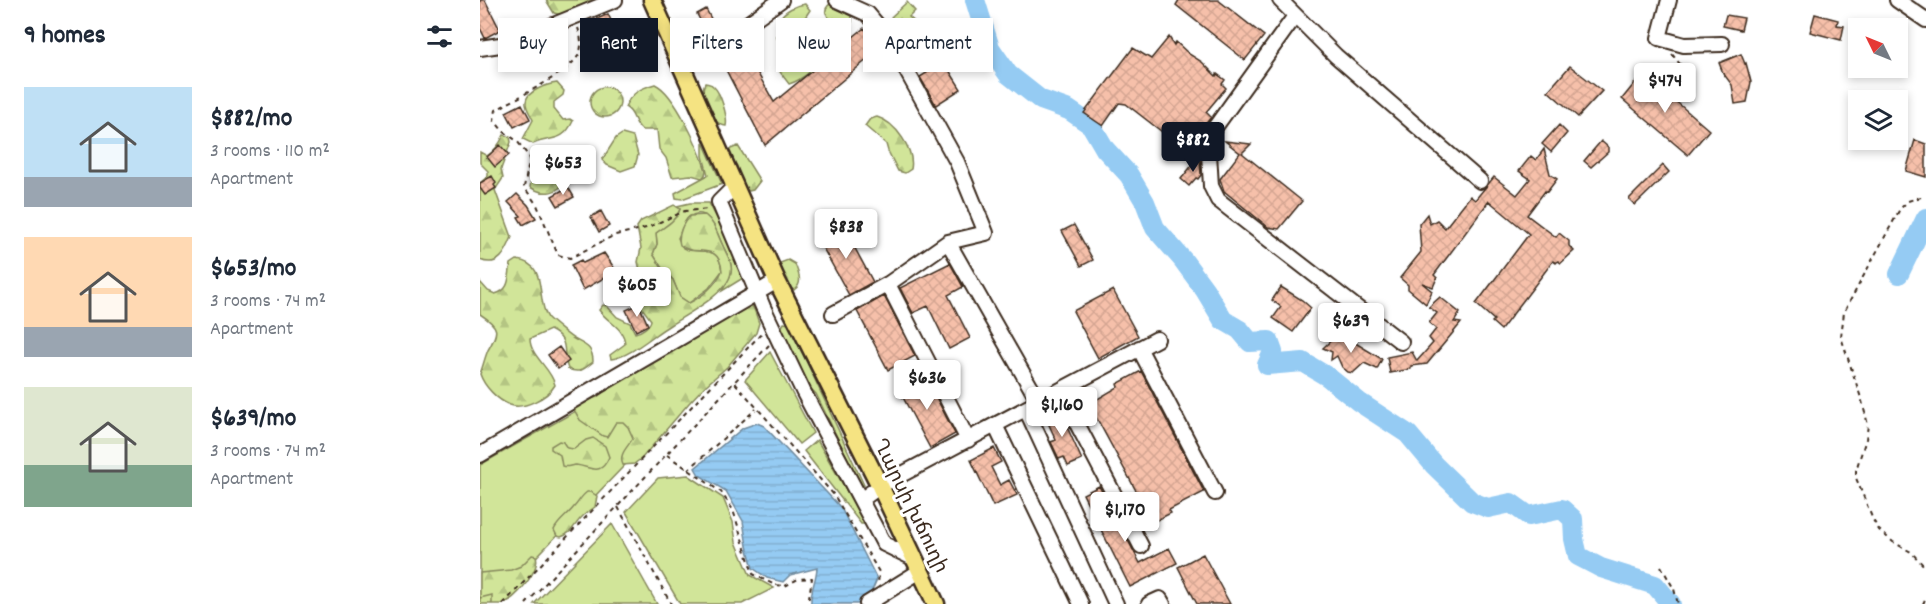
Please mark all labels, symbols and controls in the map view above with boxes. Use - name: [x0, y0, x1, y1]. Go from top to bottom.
- text: 9 homes: [24, 18, 106, 55]
- chip: Buy: [498, 18, 568, 72]
- chip: Rent: [580, 18, 658, 72]
- chip: Filters: [670, 18, 764, 72]
- chip: New: [776, 18, 851, 72]
- chip: Apartment: [863, 18, 993, 72]
- north arrow: [1848, 18, 1908, 78]
- map controls: [1848, 18, 1908, 150]
- icon: filters: [423, 20, 456, 53]
- pin: $474: [1629, 63, 1701, 114]
- text: $474: [1648, 68, 1682, 96]
- button: layers: [1848, 90, 1908, 150]
- text: $882/mo: [210, 101, 292, 138]
- icon: home: [72, 111, 144, 183]
- pin: $882: [1157, 122, 1229, 173]
- text: $882: [1176, 127, 1210, 155]
- text: 3 rooms · 110 m²: [210, 138, 330, 166]
- pin: $653: [527, 145, 599, 196]
- text: $653: [544, 150, 582, 178]
- text: Apartment: [210, 166, 293, 194]
- pin: $838: [810, 209, 882, 260]
- text: $838: [828, 214, 864, 242]
- text: $653/mo: [210, 251, 296, 288]
- icon: home: [72, 261, 144, 333]
- pin: $605: [601, 267, 673, 318]
- text: $605: [617, 272, 657, 300]
- text: 3 rooms · 74 m²: [210, 288, 326, 316]
- pin: $639: [1315, 303, 1387, 354]
- text: $639: [1332, 308, 1370, 336]
- text: Apartment: [210, 316, 293, 344]
- pin: $636: [891, 360, 963, 411]
- text: $636: [908, 365, 946, 393]
- pin: $1,160: [1013, 387, 1111, 438]
- text: $1,160: [1040, 392, 1084, 420]
- text: $639/mo: [210, 401, 296, 438]
- icon: home: [72, 411, 144, 483]
- street label: Ղարսի խճուղի: [865, 434, 954, 578]
- text: 3 rooms · 74 m²: [210, 438, 326, 466]
- text: Apartment: [210, 466, 293, 494]
- pin: $1,170: [1076, 492, 1174, 543]
- text: $1,170: [1104, 497, 1146, 525]

